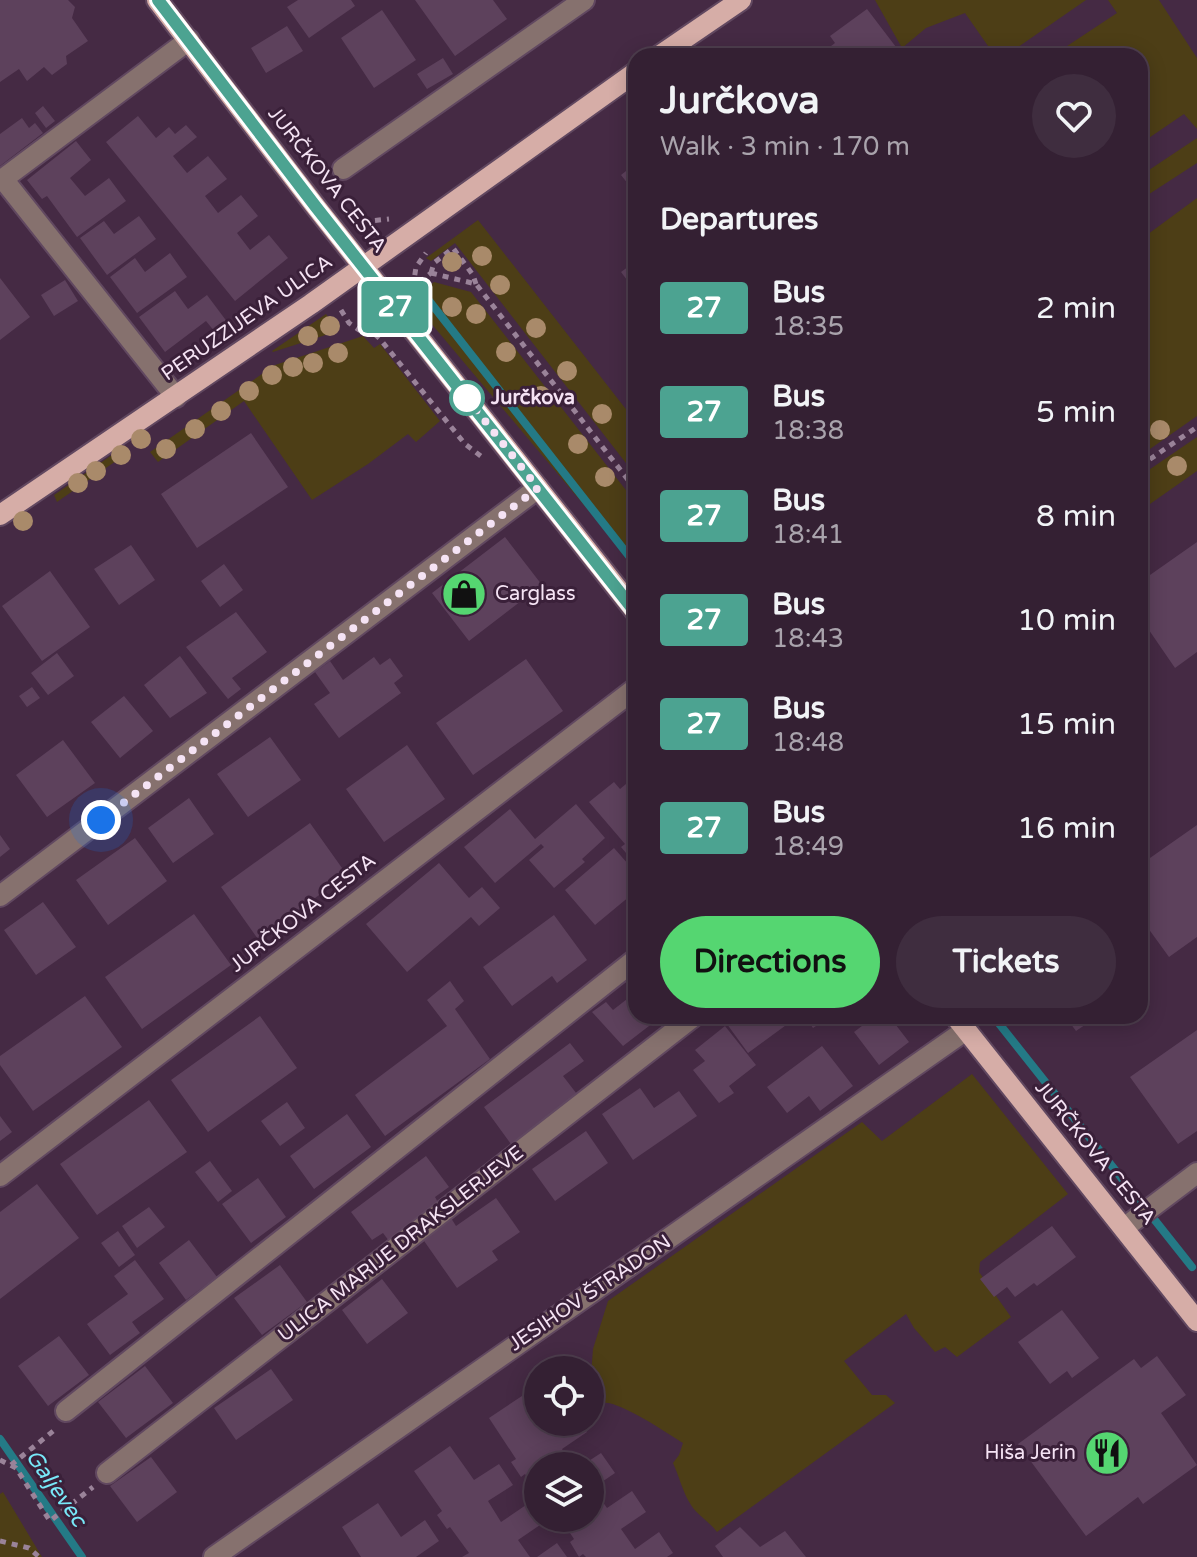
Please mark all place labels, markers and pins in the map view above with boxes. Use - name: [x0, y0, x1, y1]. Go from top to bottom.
- marker: Jurčkova: [450, 381, 484, 415]
- place label: Jurčkova: [490, 386, 575, 410]
- shop icon: Carglass: [440, 570, 488, 618]
- place label: Carglass: [495, 582, 576, 606]
- restaurant icon: Hiša Jerin: [1083, 1429, 1131, 1477]
- place label: Hiša Jerin: [985, 1441, 1076, 1465]

